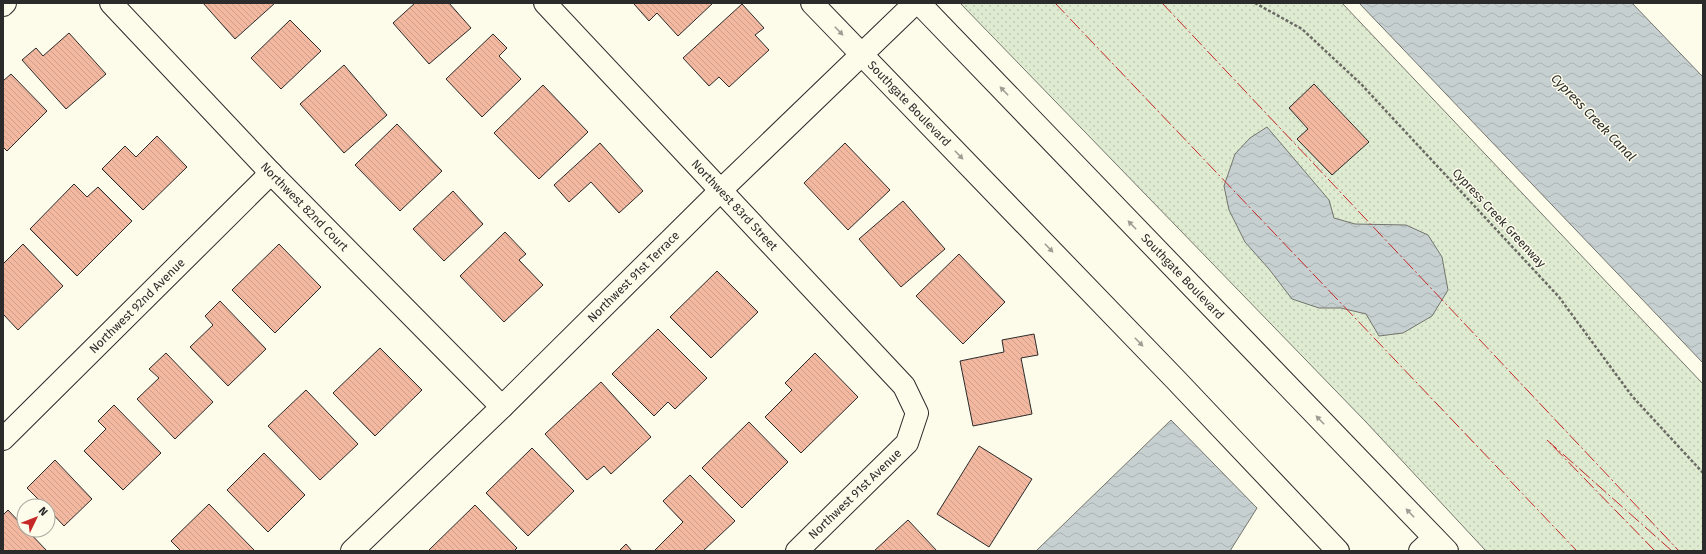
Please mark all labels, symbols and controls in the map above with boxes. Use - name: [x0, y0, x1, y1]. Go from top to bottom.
- one-way arrow: [834, 26, 844, 36]
- street label: Southgate Boulevard: [865, 58, 954, 149]
- water label: Cypress Creek Canal: [1548, 71, 1639, 164]
- one-way arrow: [999, 86, 1009, 96]
- one-way arrow: [954, 150, 963, 160]
- street label: Northwest 83rd Street: [688, 157, 781, 254]
- street label: Northwest 82nd Court: [258, 160, 352, 255]
- street label: Cypress Creek Greenway: [1450, 166, 1549, 270]
- one-way arrow: [1127, 220, 1137, 230]
- street label: Northwest 91st Terrace: [585, 228, 682, 325]
- street label: Southgate Boulevard: [1138, 231, 1227, 322]
- one-way arrow: [1044, 243, 1054, 253]
- street label: Northwest 92nd Avenue: [86, 256, 188, 356]
- one-way arrow: [1135, 337, 1144, 347]
- one-way arrow: [1315, 415, 1324, 425]
- street label: Northwest 91st Avenue: [806, 446, 904, 542]
- north arrow: [16, 498, 56, 538]
- text: N: [36, 504, 50, 519]
- one-way arrow: [1405, 508, 1415, 518]

